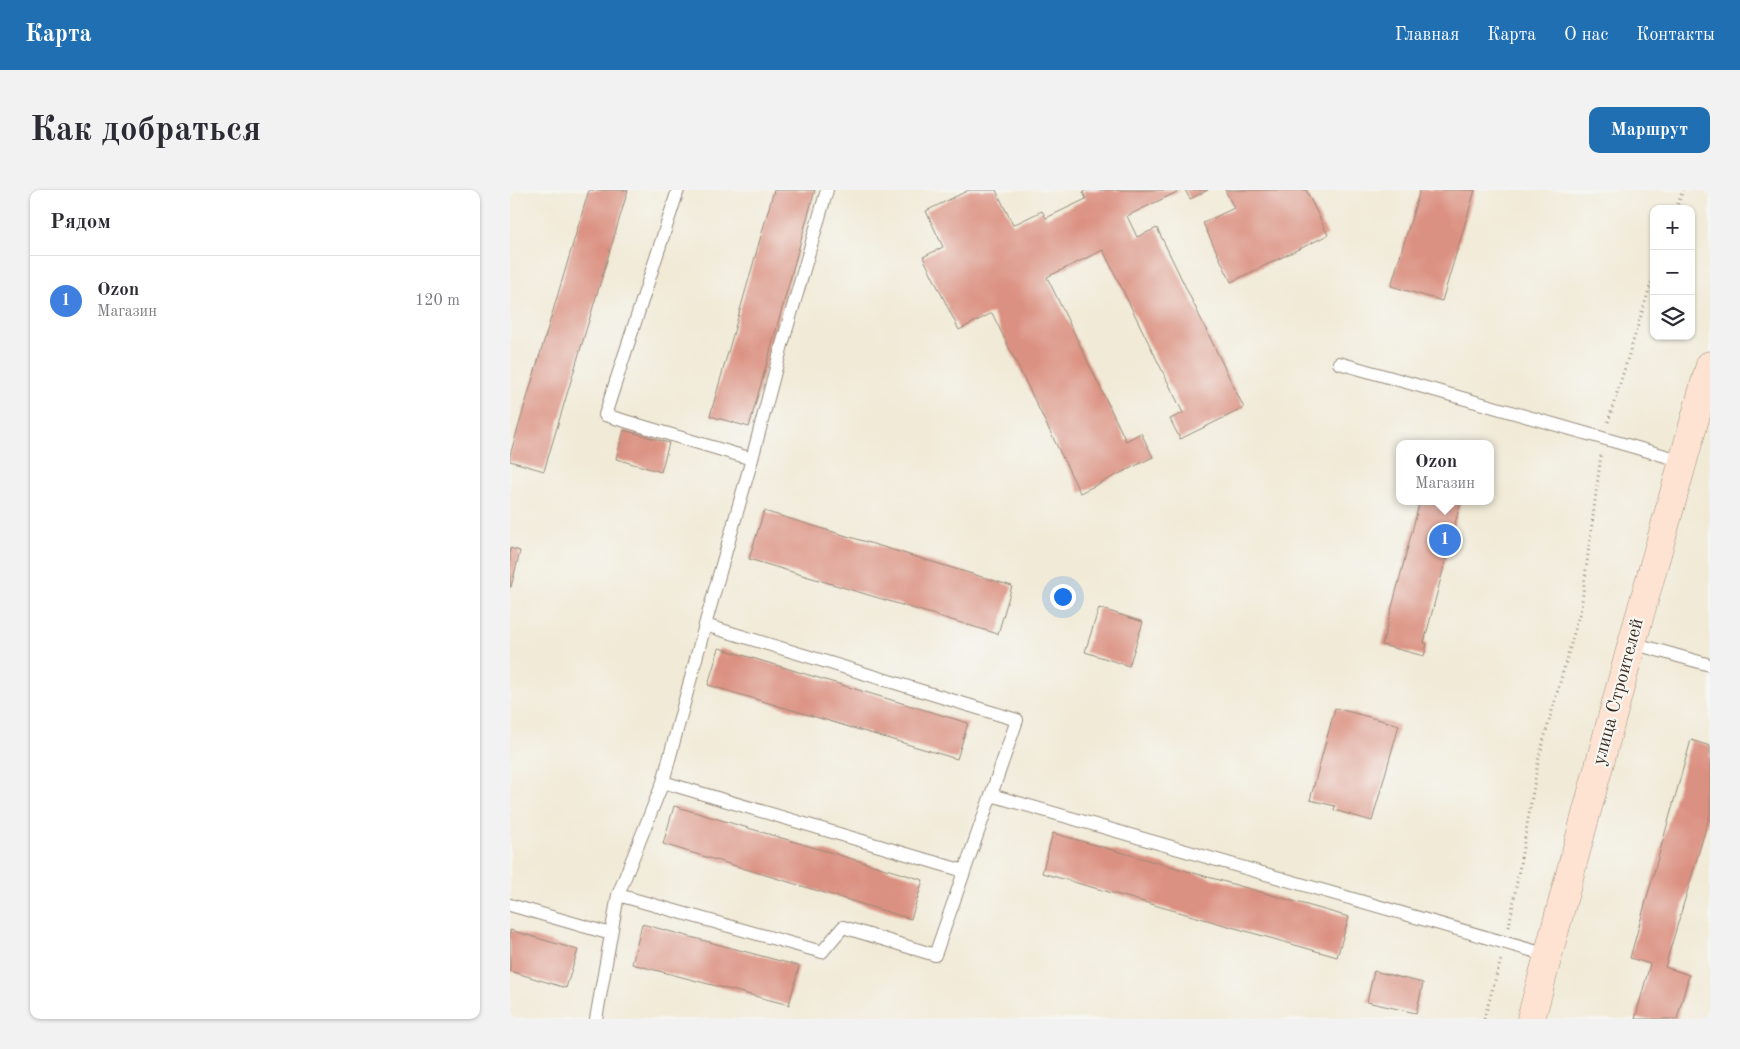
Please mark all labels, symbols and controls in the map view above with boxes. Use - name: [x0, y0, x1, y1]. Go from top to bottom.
- text: Карта: [25, 23, 92, 47]
- text: Главная: [1395, 26, 1459, 44]
- text: Карта: [1487, 26, 1536, 44]
- text: О нас: [1564, 26, 1608, 44]
- text: Контакты: [1636, 26, 1715, 44]
- button: Маршрут: [1589, 107, 1710, 153]
- text: Как добраться: [30, 113, 261, 148]
- map controls: [1650, 205, 1695, 340]
- button: +: [1650, 205, 1695, 250]
- text: Рядом: [50, 212, 111, 233]
- button: −: [1650, 250, 1695, 295]
- text: Ozon: [97, 281, 139, 300]
- text: 1: [61, 293, 71, 309]
- text: 120 m: [415, 293, 460, 309]
- button: layers: [1650, 295, 1695, 340]
- text: Магазин: [97, 304, 157, 320]
- popup: [1396, 440, 1494, 505]
- text: Ozon: [1415, 453, 1457, 472]
- text: Магазин: [1415, 476, 1475, 492]
- pin: 1: [1429, 521, 1461, 559]
- your location: [1050, 584, 1076, 610]
- street label: улица Строителей: [1590, 616, 1648, 768]

